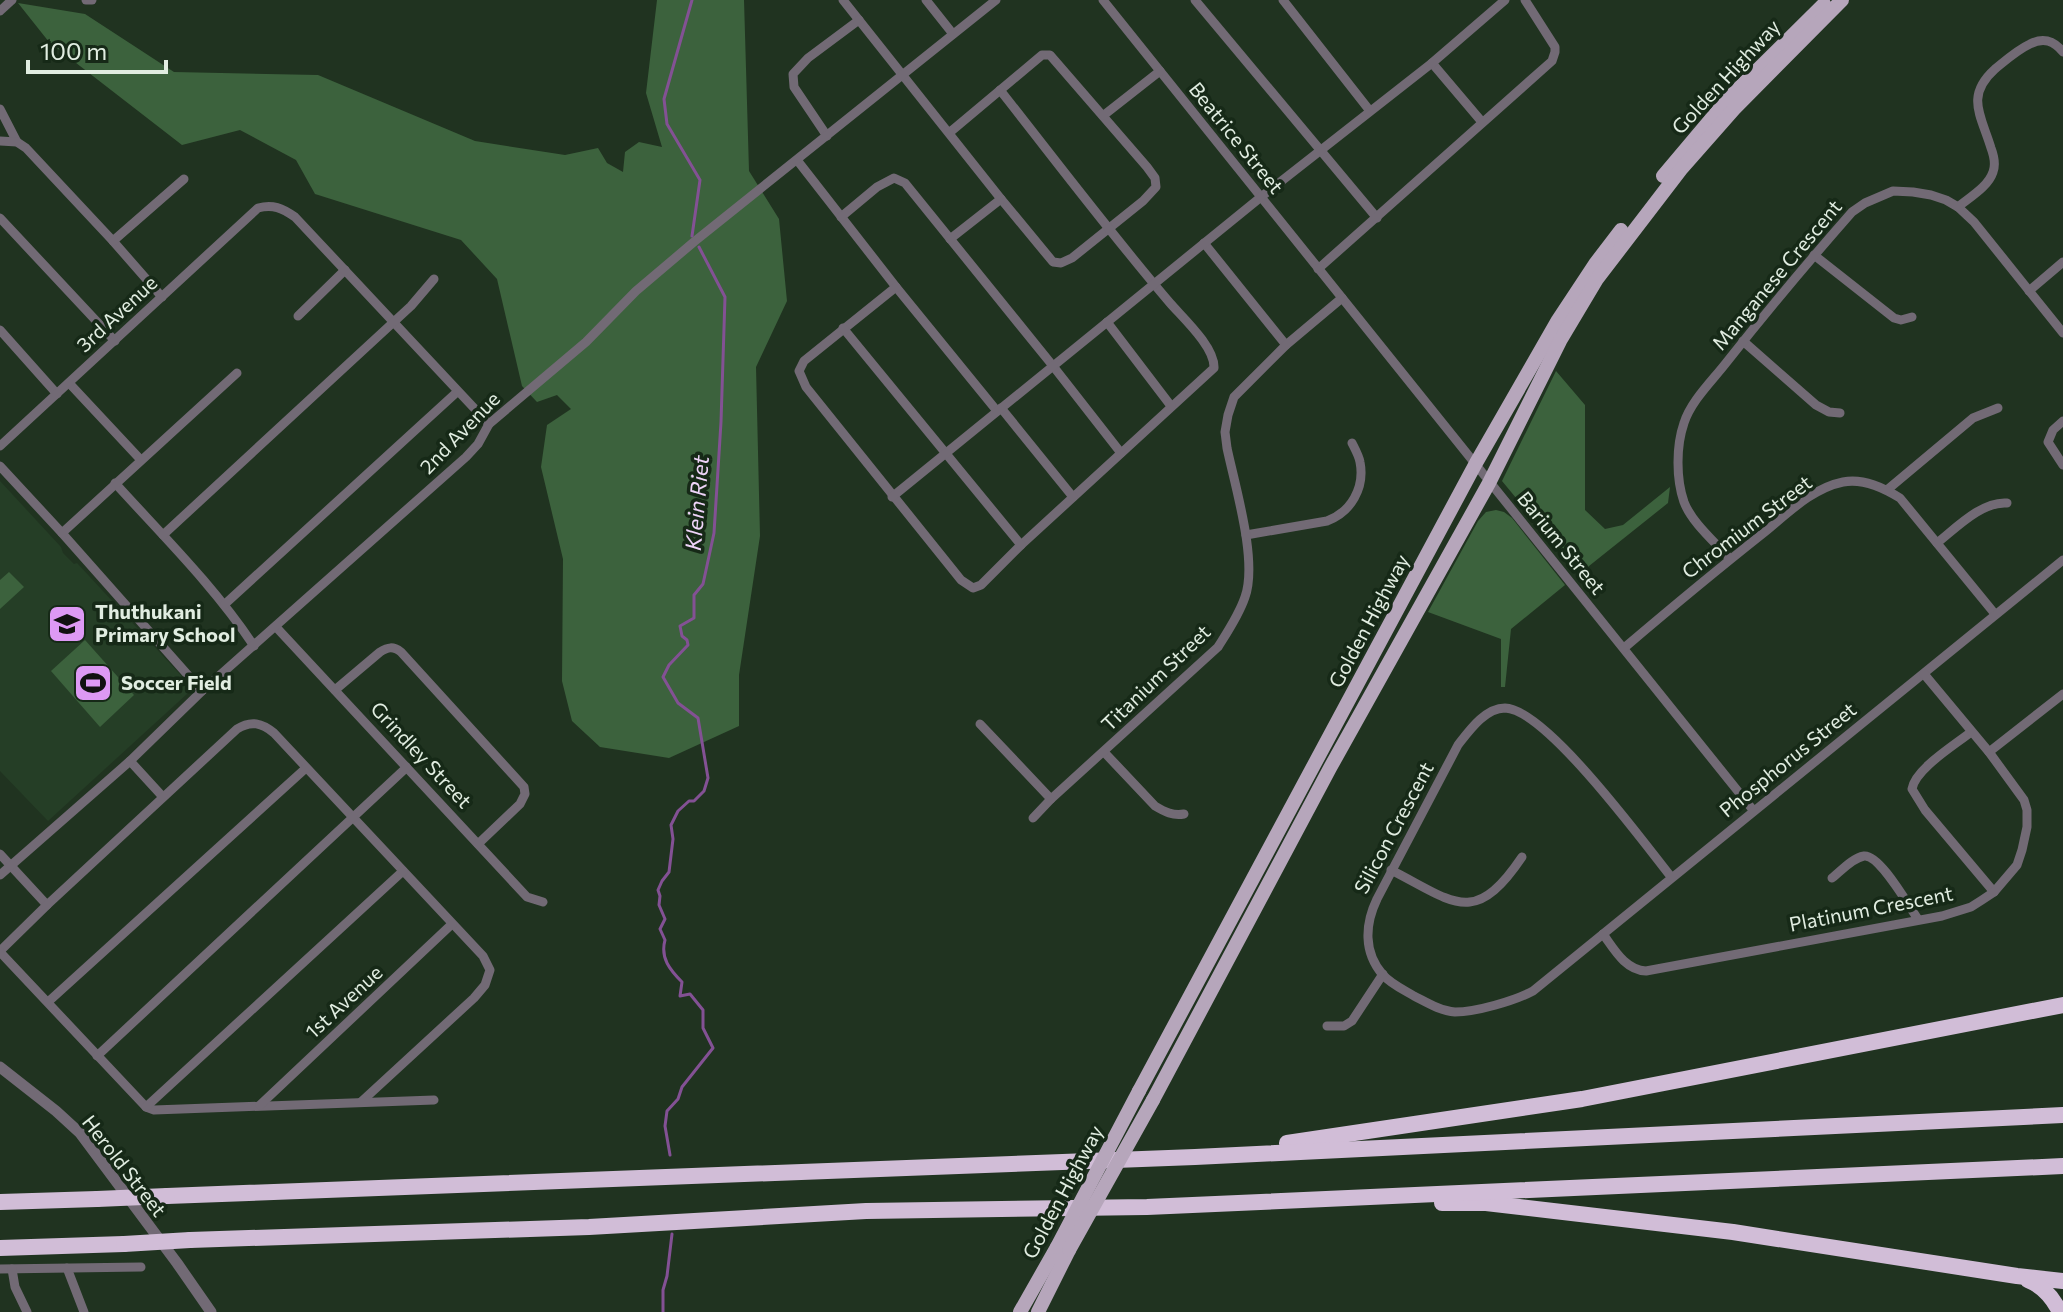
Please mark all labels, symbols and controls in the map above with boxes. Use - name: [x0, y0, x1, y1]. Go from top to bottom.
- street label: Golden Highway: [1666, 14, 1784, 139]
- scale bar: [28, 24, 166, 74]
- text: 100 m: [40, 36, 107, 65]
- street label: Beatrice Street: [1185, 77, 1289, 198]
- street label: Manganese Crescent: [1706, 194, 1846, 354]
- street label: 3rd Avenue: [71, 270, 161, 357]
- street label: 2nd Avenue: [414, 386, 504, 478]
- water label: Klein Riet: [679, 453, 714, 552]
- street label: Chromium Street: [1677, 470, 1816, 583]
- street label: Barium Street: [1513, 486, 1611, 599]
- street label: Golden Highway: [1323, 550, 1413, 691]
- place label: Thuthukani Primary School: [95, 599, 235, 646]
- school or university icon: Thuthukani Primary School: [46, 603, 88, 645]
- street label: Titanium Street: [1096, 619, 1215, 735]
- sports icon: Soccer Field: [72, 662, 114, 704]
- place label: Soccer Field: [121, 670, 232, 694]
- street label: Grindley Street: [366, 696, 477, 813]
- street label: Phosphorus Street: [1714, 697, 1860, 822]
- street label: Silicon Crescent: [1348, 758, 1438, 897]
- street label: Platinum Crescent: [1787, 880, 1955, 936]
- street label: 1st Avenue: [300, 960, 387, 1043]
- street label: Herold Street: [78, 1110, 172, 1221]
- street label: Golden Highway: [1017, 1121, 1107, 1262]

